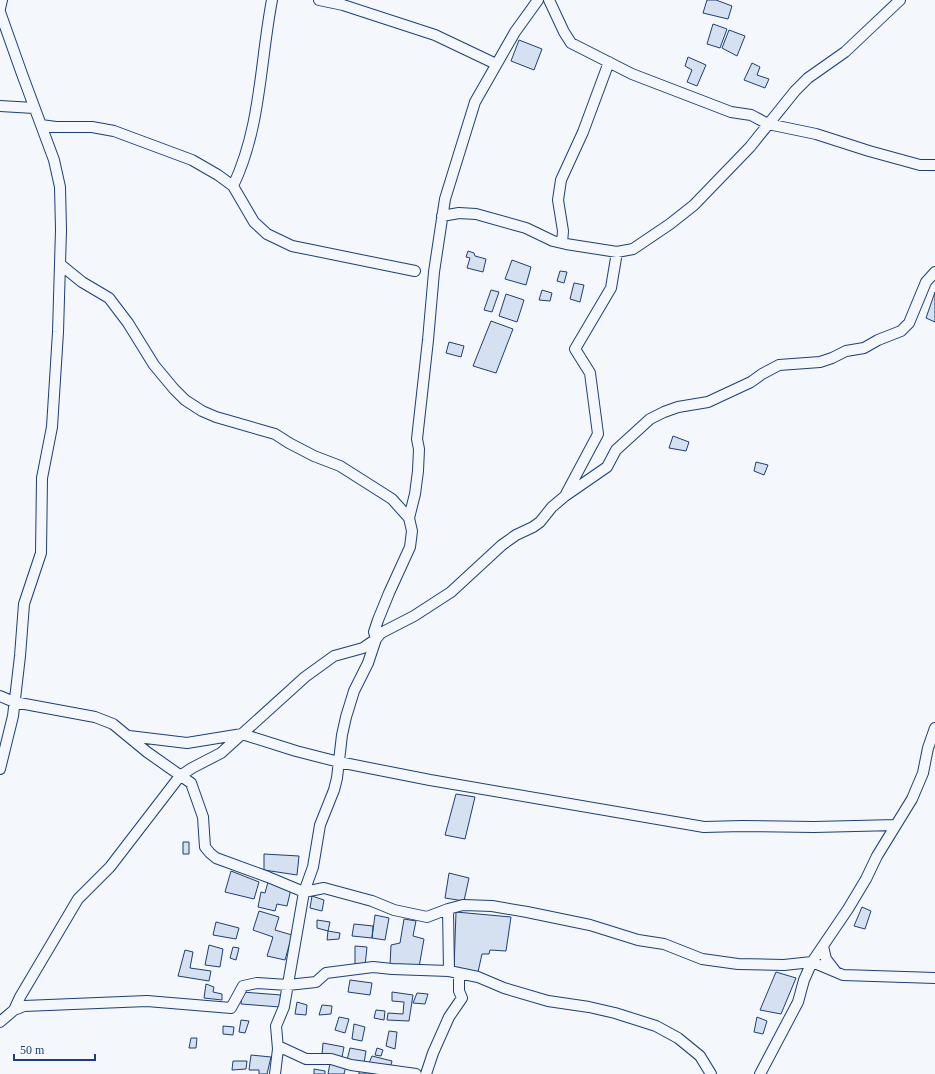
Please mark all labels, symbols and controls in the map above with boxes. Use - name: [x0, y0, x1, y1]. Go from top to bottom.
- scale bar: [14, 1036, 95, 1062]
- text: 50 m: [20, 1043, 45, 1057]

